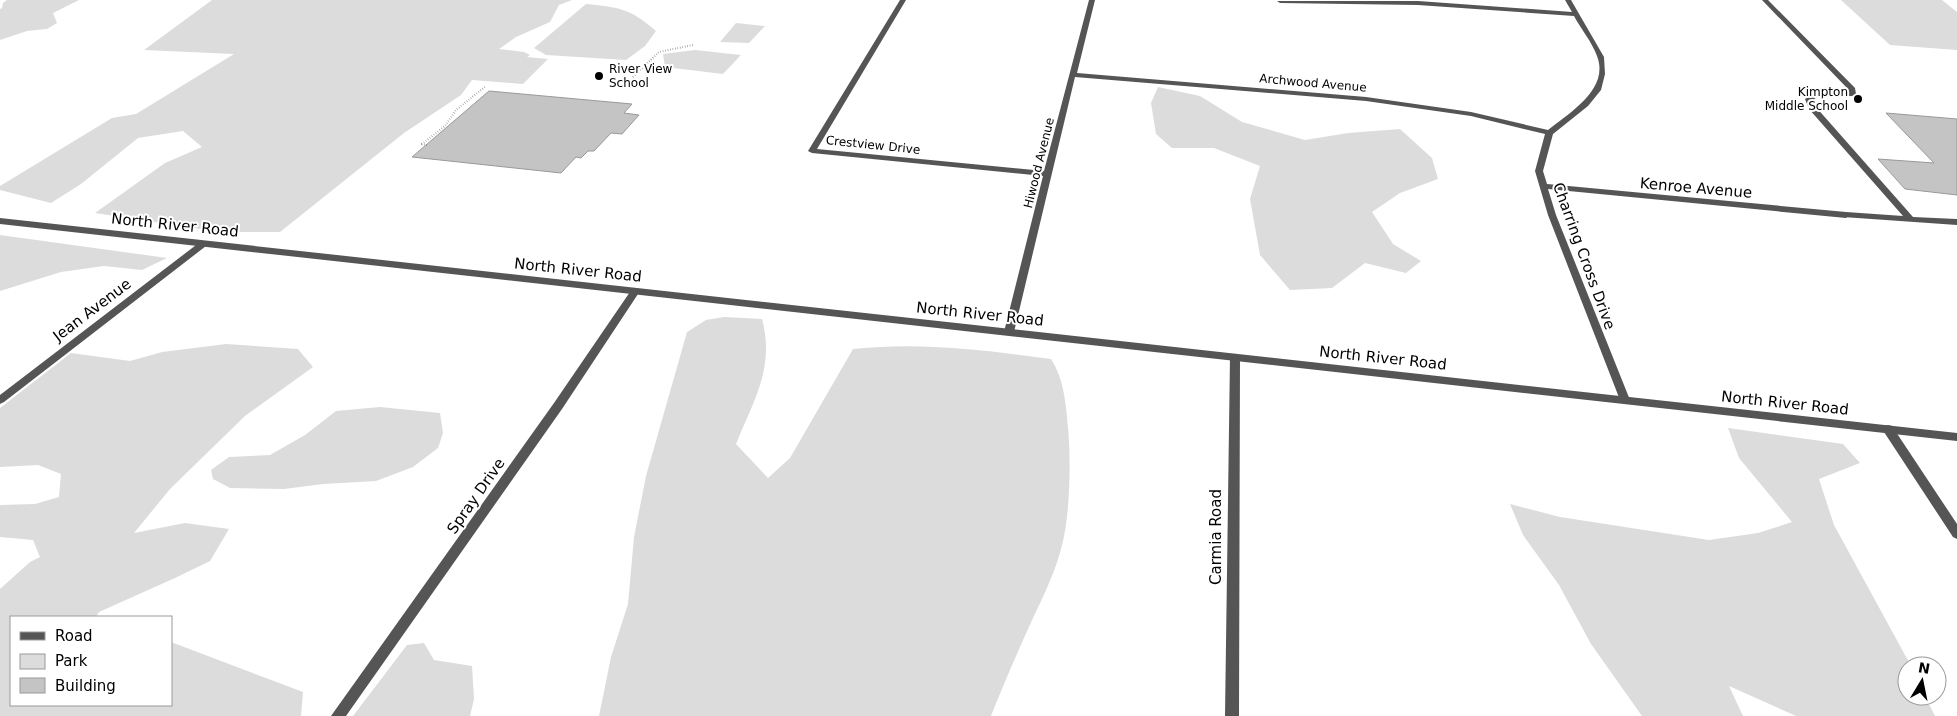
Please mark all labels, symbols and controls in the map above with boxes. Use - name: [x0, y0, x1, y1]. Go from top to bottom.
- place label: River View School: [609, 62, 673, 90]
- marker: River View School: [593, 70, 605, 82]
- street label: Archwood Avenue: [1259, 71, 1367, 95]
- place label: Kimpton Middle School: [1765, 85, 1848, 113]
- marker: Kimpton Middle School: [1852, 93, 1864, 105]
- street label: Hiwood Avenue: [1021, 116, 1057, 210]
- street label: Crestview Drive: [825, 133, 921, 157]
- street label: Kenroe Avenue: [1639, 174, 1753, 202]
- street label: Charring Cross Drive: [1549, 180, 1619, 332]
- street label: North River Road: [110, 209, 240, 241]
- street label: North River Road: [513, 254, 643, 286]
- street label: Jean Avenue: [49, 275, 134, 346]
- street label: North River Road: [915, 298, 1045, 330]
- street label: North River Road: [1318, 342, 1448, 374]
- street label: North River Road: [1720, 387, 1850, 419]
- street label: Spray Drive: [443, 455, 509, 537]
- street label: Carmia Road: [1207, 489, 1225, 585]
- legend: [10, 616, 172, 706]
- text: Road: [55, 627, 93, 645]
- text: Park: [55, 652, 88, 670]
- north arrow: [1897, 656, 1947, 706]
- text: N: [1917, 659, 1931, 677]
- text: Building: [55, 677, 116, 695]

